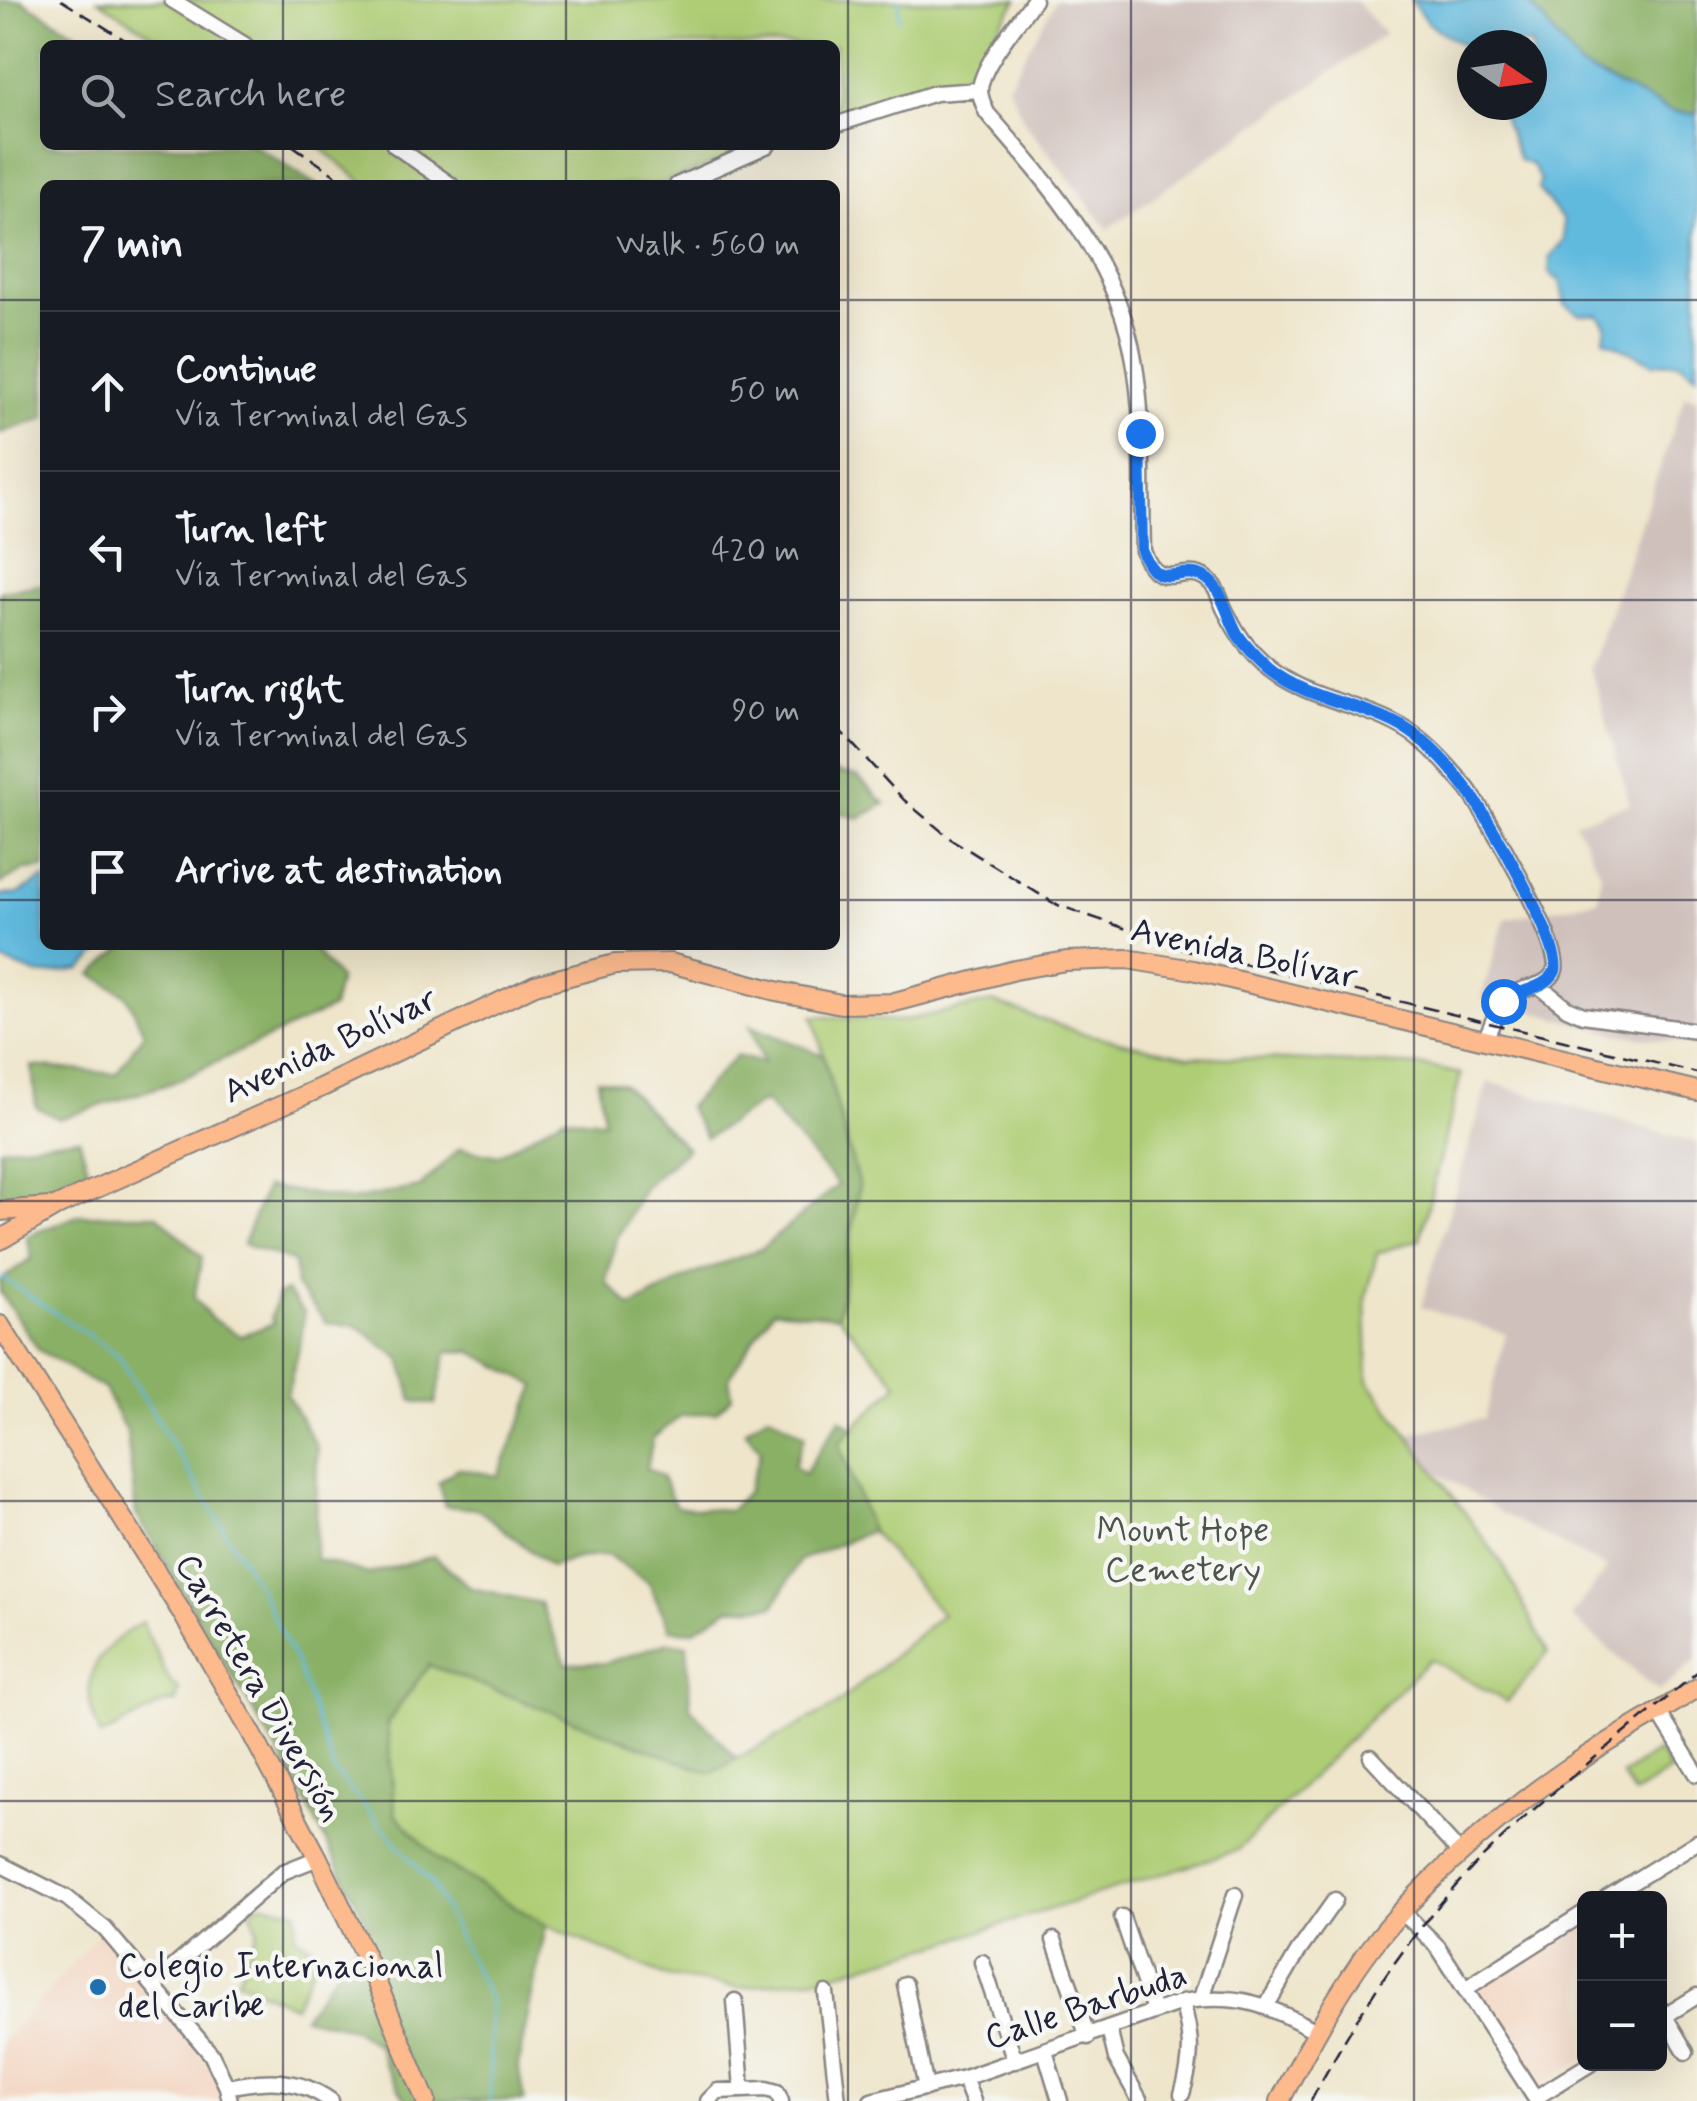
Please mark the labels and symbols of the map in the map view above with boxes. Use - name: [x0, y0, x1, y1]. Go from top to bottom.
- north arrow: [1457, 30, 1547, 120]
- route end: [1118, 411, 1164, 457]
- street label: Avenida Bolívar: [1127, 908, 1362, 1001]
- street label: Avenida Bolívar: [216, 976, 444, 1115]
- route start: [1481, 979, 1527, 1025]
- park label: Mount Hope Cemetery: [1097, 1508, 1269, 1594]
- street label: Carretera Diversión: [164, 1546, 354, 1830]
- place label: Colegio Internacional del Caribe: [118, 1944, 443, 2030]
- street label: Calle Barbuda: [979, 1953, 1193, 2061]
- marker: Colegio Internacional del Caribe: [87, 1976, 109, 1998]

